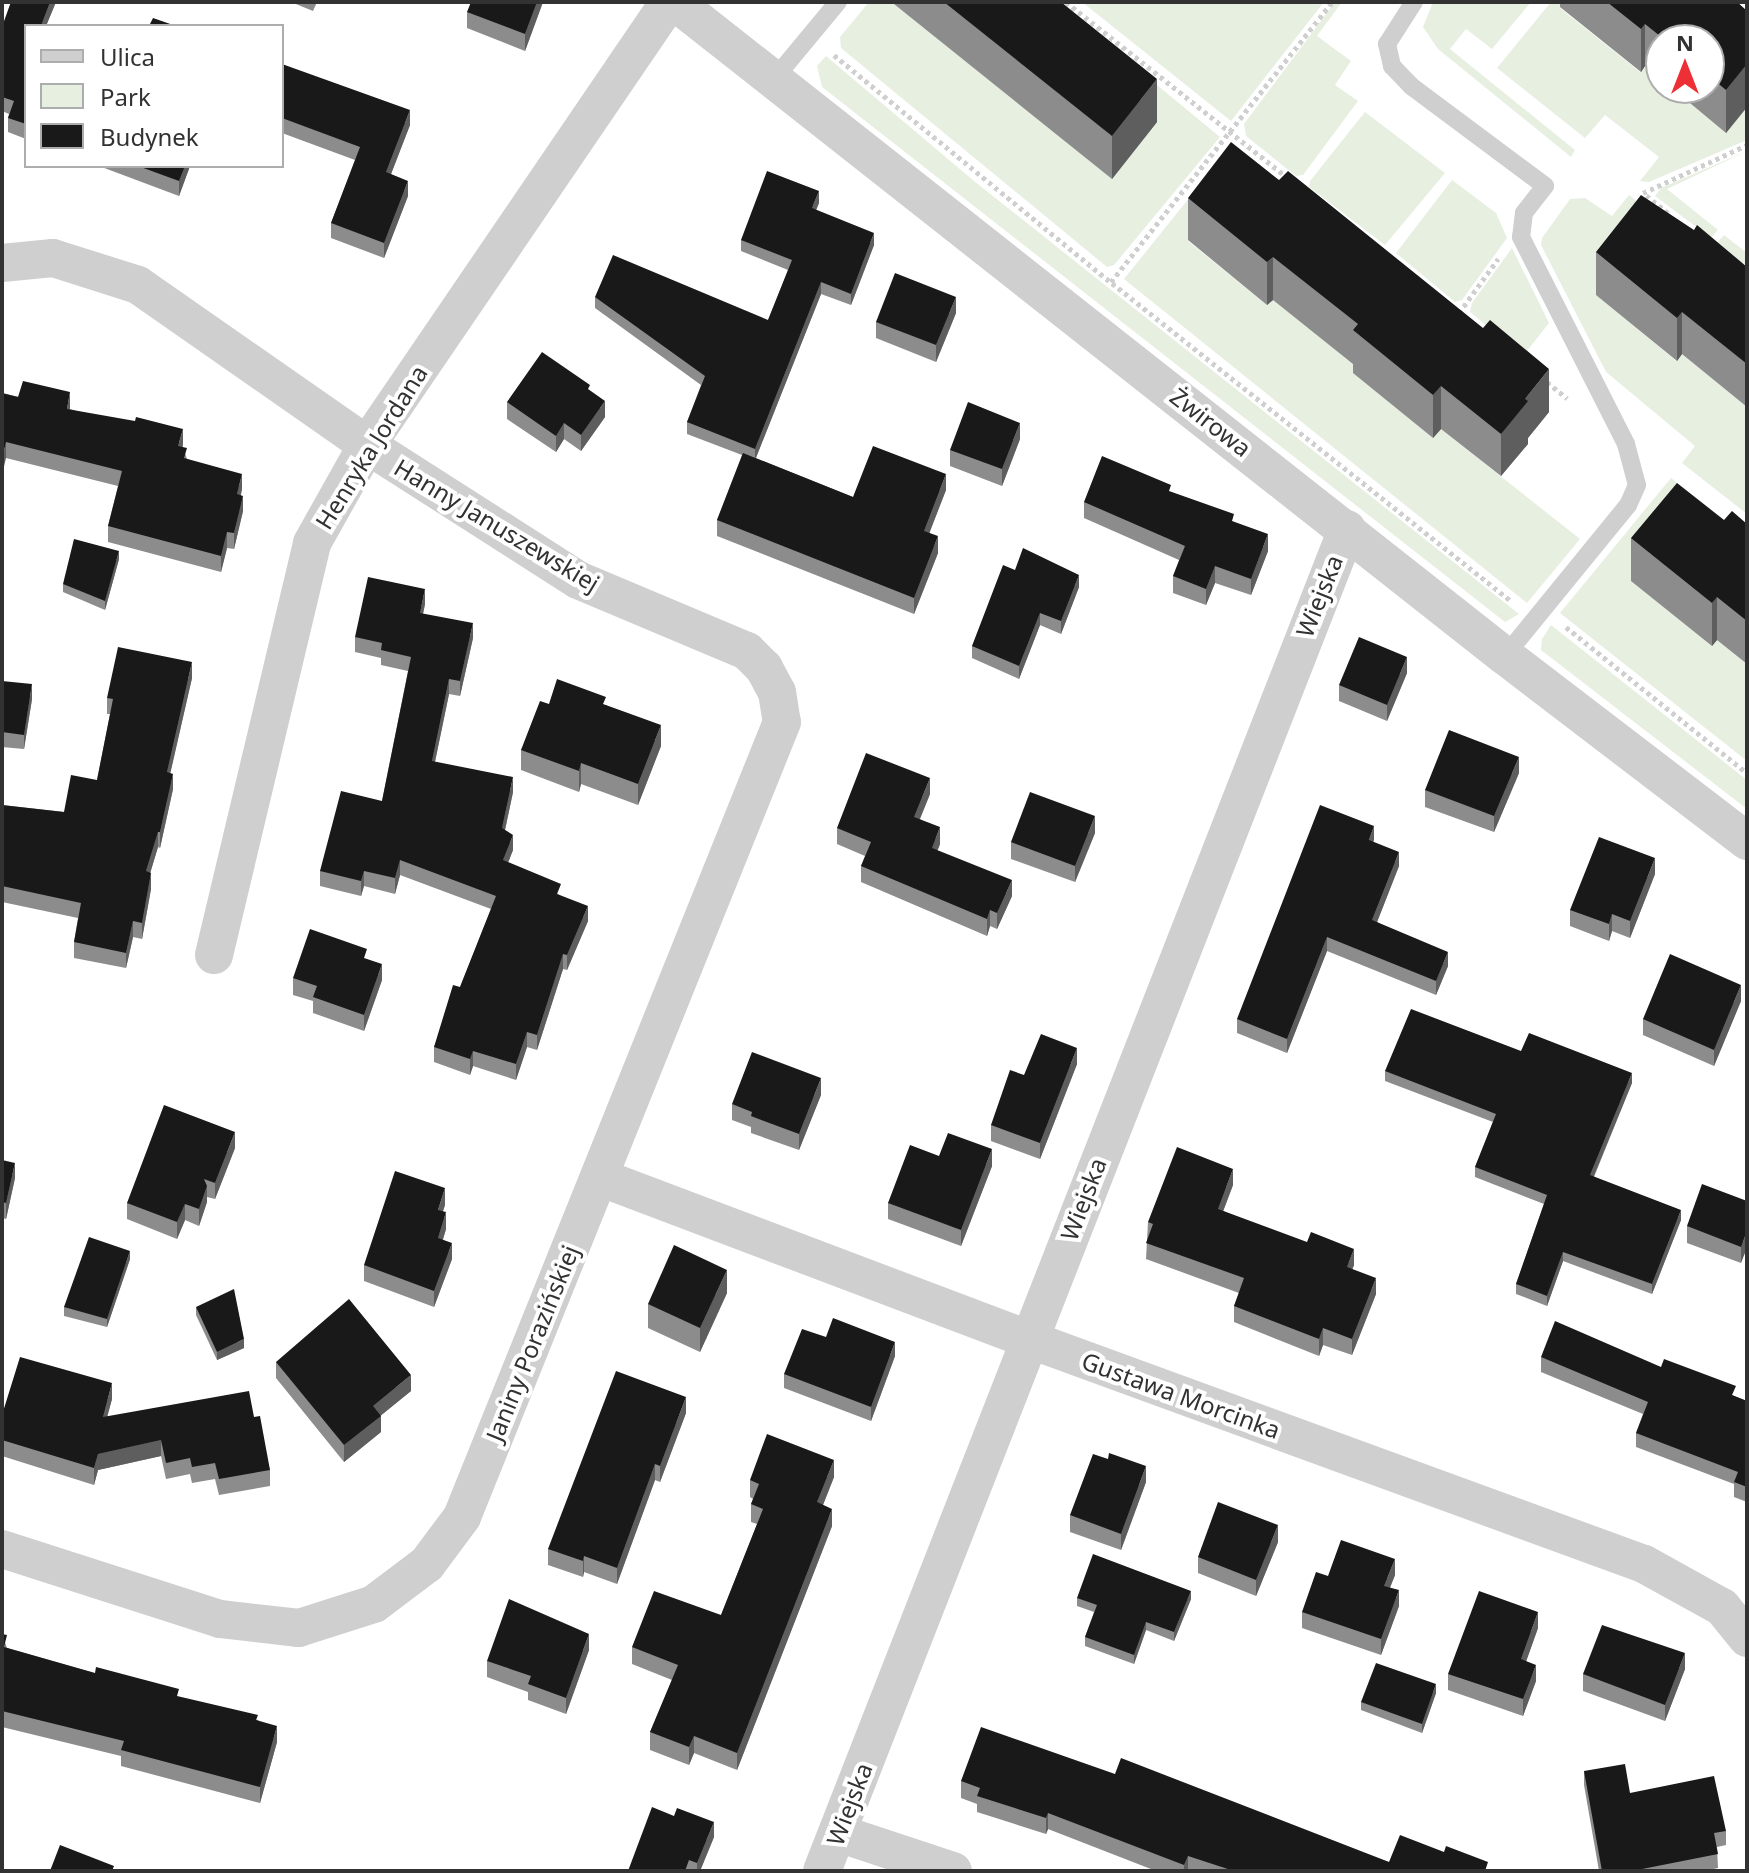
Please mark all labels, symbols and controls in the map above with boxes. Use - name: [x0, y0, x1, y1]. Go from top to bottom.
- legend: [24, 24, 284, 168]
- north arrow: [1645, 24, 1725, 104]
- text: N: [1676, 27, 1694, 57]
- text: Ulica: [100, 40, 155, 73]
- text: Park: [100, 80, 151, 113]
- text: Budynek: [100, 120, 199, 153]
- street label: Henryka Jordana: [309, 360, 433, 534]
- street label: Żwirowa: [1165, 382, 1257, 462]
- street label: Hanny Januszewskiej: [389, 452, 605, 598]
- street label: Wiejska: [1290, 551, 1348, 641]
- street label: Wiejska: [1054, 1154, 1112, 1244]
- street label: Janiny Porazińskiej: [480, 1241, 584, 1445]
- street label: Gustawa Morcinka: [1078, 1346, 1284, 1444]
- street label: Wiejska: [820, 1759, 878, 1849]

